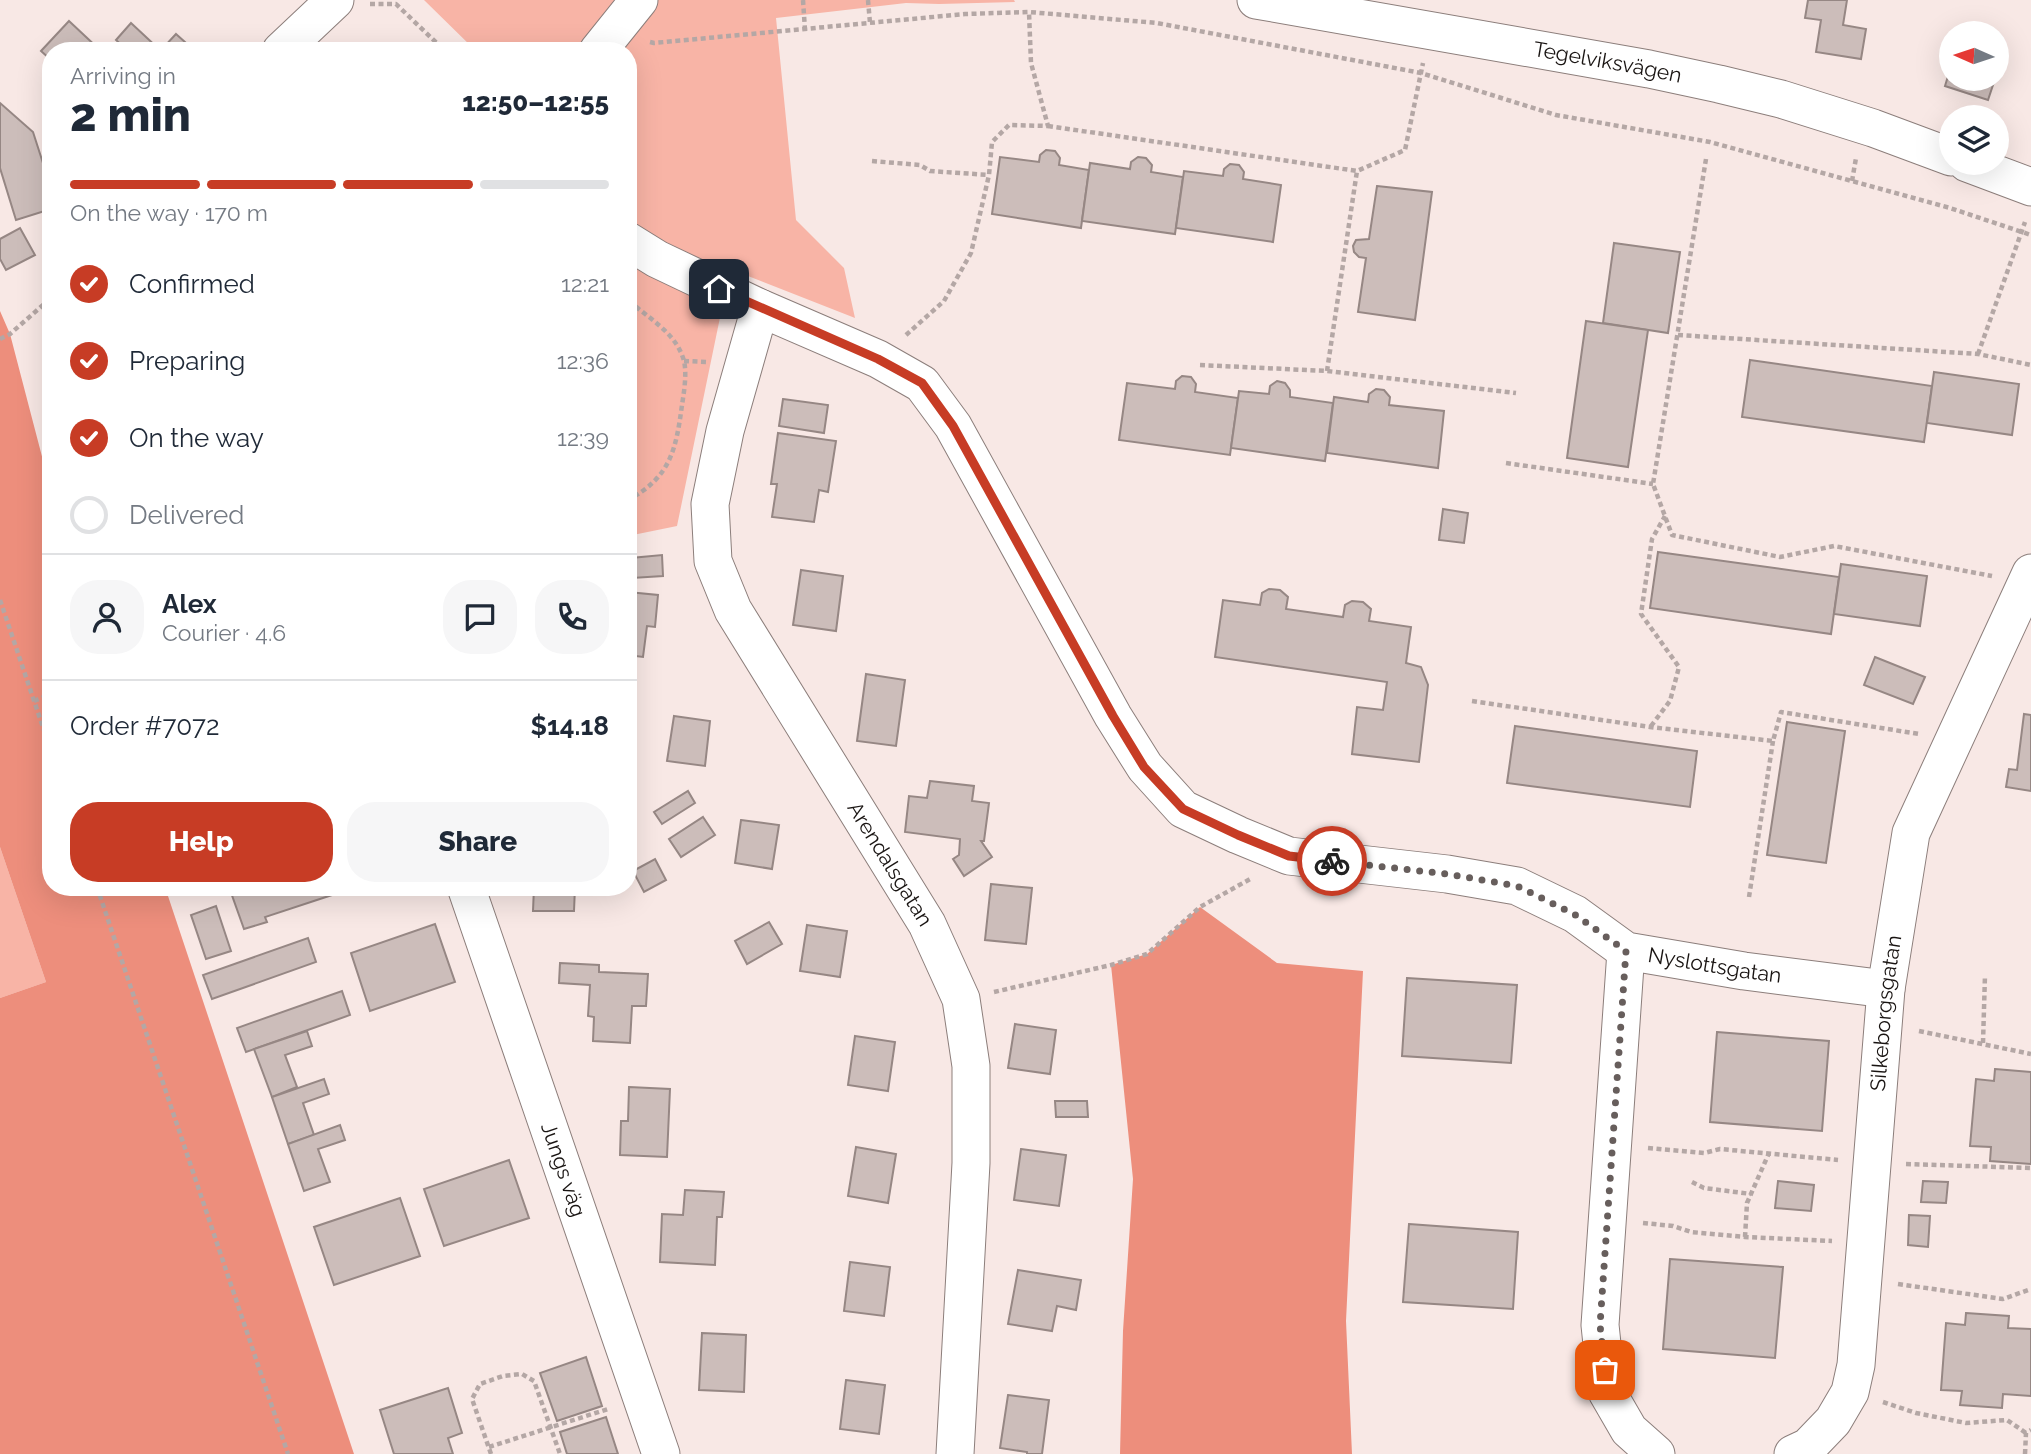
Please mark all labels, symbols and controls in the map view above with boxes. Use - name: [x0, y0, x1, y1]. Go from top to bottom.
- north arrow: [1939, 21, 2009, 91]
- map controls: [1939, 21, 2009, 175]
- street label: Tegelviksvägen: [1532, 36, 1684, 88]
- text: Arriving in: [70, 62, 176, 89]
- text: 12:50–12:55: [462, 87, 609, 117]
- text: 2 min: [70, 88, 191, 142]
- button: layers: [1939, 105, 2009, 175]
- text: On the way · 170 m: [70, 199, 268, 226]
- pin: [689, 259, 749, 319]
- icon: check: [70, 265, 108, 303]
- text: Confirmed: [129, 269, 255, 299]
- text: 12:21: [561, 270, 609, 297]
- icon: home: [700, 270, 738, 308]
- icon: check: [70, 342, 108, 380]
- text: Preparing: [129, 346, 245, 376]
- text: 12:36: [557, 347, 609, 374]
- icon: check: [70, 419, 108, 457]
- text: On the way: [129, 423, 264, 453]
- text: 12:39: [557, 424, 609, 451]
- text: Delivered: [129, 500, 244, 530]
- button: person: [70, 580, 144, 654]
- button: chat: [443, 580, 517, 654]
- button: phone: [535, 580, 609, 654]
- text: Alex: [162, 589, 217, 619]
- text: Courier · 4.6: [162, 619, 286, 646]
- text: Order #7072: [70, 711, 219, 741]
- text: $14.18: [530, 711, 609, 741]
- street label: Arendalsgatan: [843, 797, 938, 930]
- button: Help: [70, 802, 333, 882]
- button: Share: [347, 802, 609, 882]
- courier: [1297, 826, 1367, 896]
- icon: bike: [1313, 842, 1351, 880]
- street label: Silkeborgsgatan: [1865, 933, 1906, 1092]
- street label: Nyslottsgatan: [1646, 942, 1783, 988]
- street label: Jungs väg: [536, 1119, 591, 1220]
- pin: [1575, 1340, 1635, 1400]
- icon: bag: [1586, 1351, 1624, 1389]

